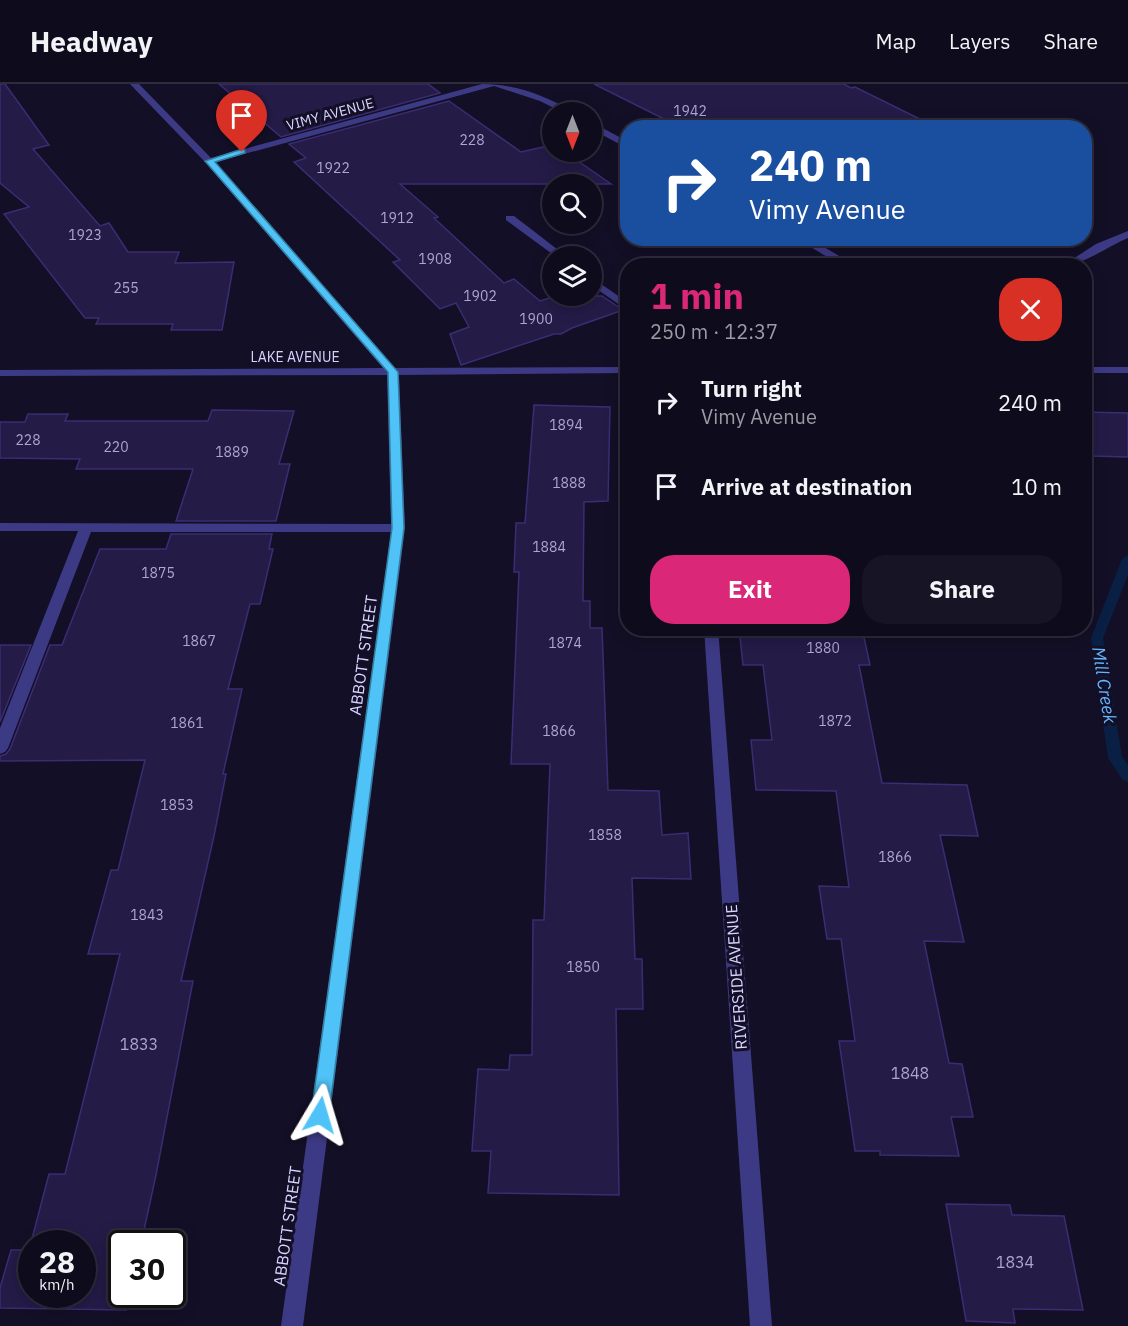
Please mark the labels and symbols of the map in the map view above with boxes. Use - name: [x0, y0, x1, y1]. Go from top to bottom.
- pin: [216, 90, 267, 152]
- street label: VIMY AVENUE: [284, 94, 376, 134]
- north arrow: [542, 102, 602, 162]
- house number: 1942: [673, 102, 707, 120]
- house number: 228: [459, 131, 485, 149]
- house number: 1922: [316, 159, 350, 177]
- house number: 1912: [380, 209, 414, 227]
- house number: 1923: [68, 226, 102, 244]
- house number: 1908: [418, 250, 452, 268]
- house number: 255: [113, 279, 139, 297]
- house number: 1902: [463, 287, 497, 305]
- house number: 1900: [519, 310, 553, 328]
- street label: LAKE AVENUE: [250, 348, 340, 366]
- house number: 1894: [549, 416, 583, 434]
- house number: 228: [15, 431, 41, 449]
- house number: 220: [103, 438, 129, 456]
- house number: 1889: [215, 443, 249, 461]
- house number: 1888: [552, 474, 586, 492]
- house number: 1884: [532, 538, 566, 556]
- house number: 1875: [141, 564, 175, 582]
- street label: ABBOTT STREET: [345, 594, 381, 716]
- house number: 1867: [182, 632, 216, 650]
- house number: 1874: [548, 634, 582, 652]
- house number: 1880: [806, 639, 840, 657]
- water label: Mill Creek: [1087, 645, 1122, 726]
- house number: 1872: [818, 712, 852, 730]
- house number: 1861: [170, 714, 204, 732]
- house number: 1866: [542, 722, 576, 740]
- house number: 1853: [160, 796, 194, 814]
- house number: 1858: [588, 826, 622, 844]
- house number: 1866: [878, 848, 912, 866]
- street label: RIVERSIDE AVENUE: [721, 904, 751, 1050]
- house number: 1843: [130, 906, 164, 924]
- house number: 1850: [566, 958, 600, 976]
- house number: 1833: [120, 1034, 158, 1054]
- house number: 1848: [891, 1063, 929, 1083]
- position arrow: [288, 1083, 352, 1147]
- street label: ABBOTT STREET: [269, 1165, 305, 1287]
- speed limit sign: 30: [108, 1230, 186, 1308]
- house number: 1834: [996, 1252, 1034, 1272]

